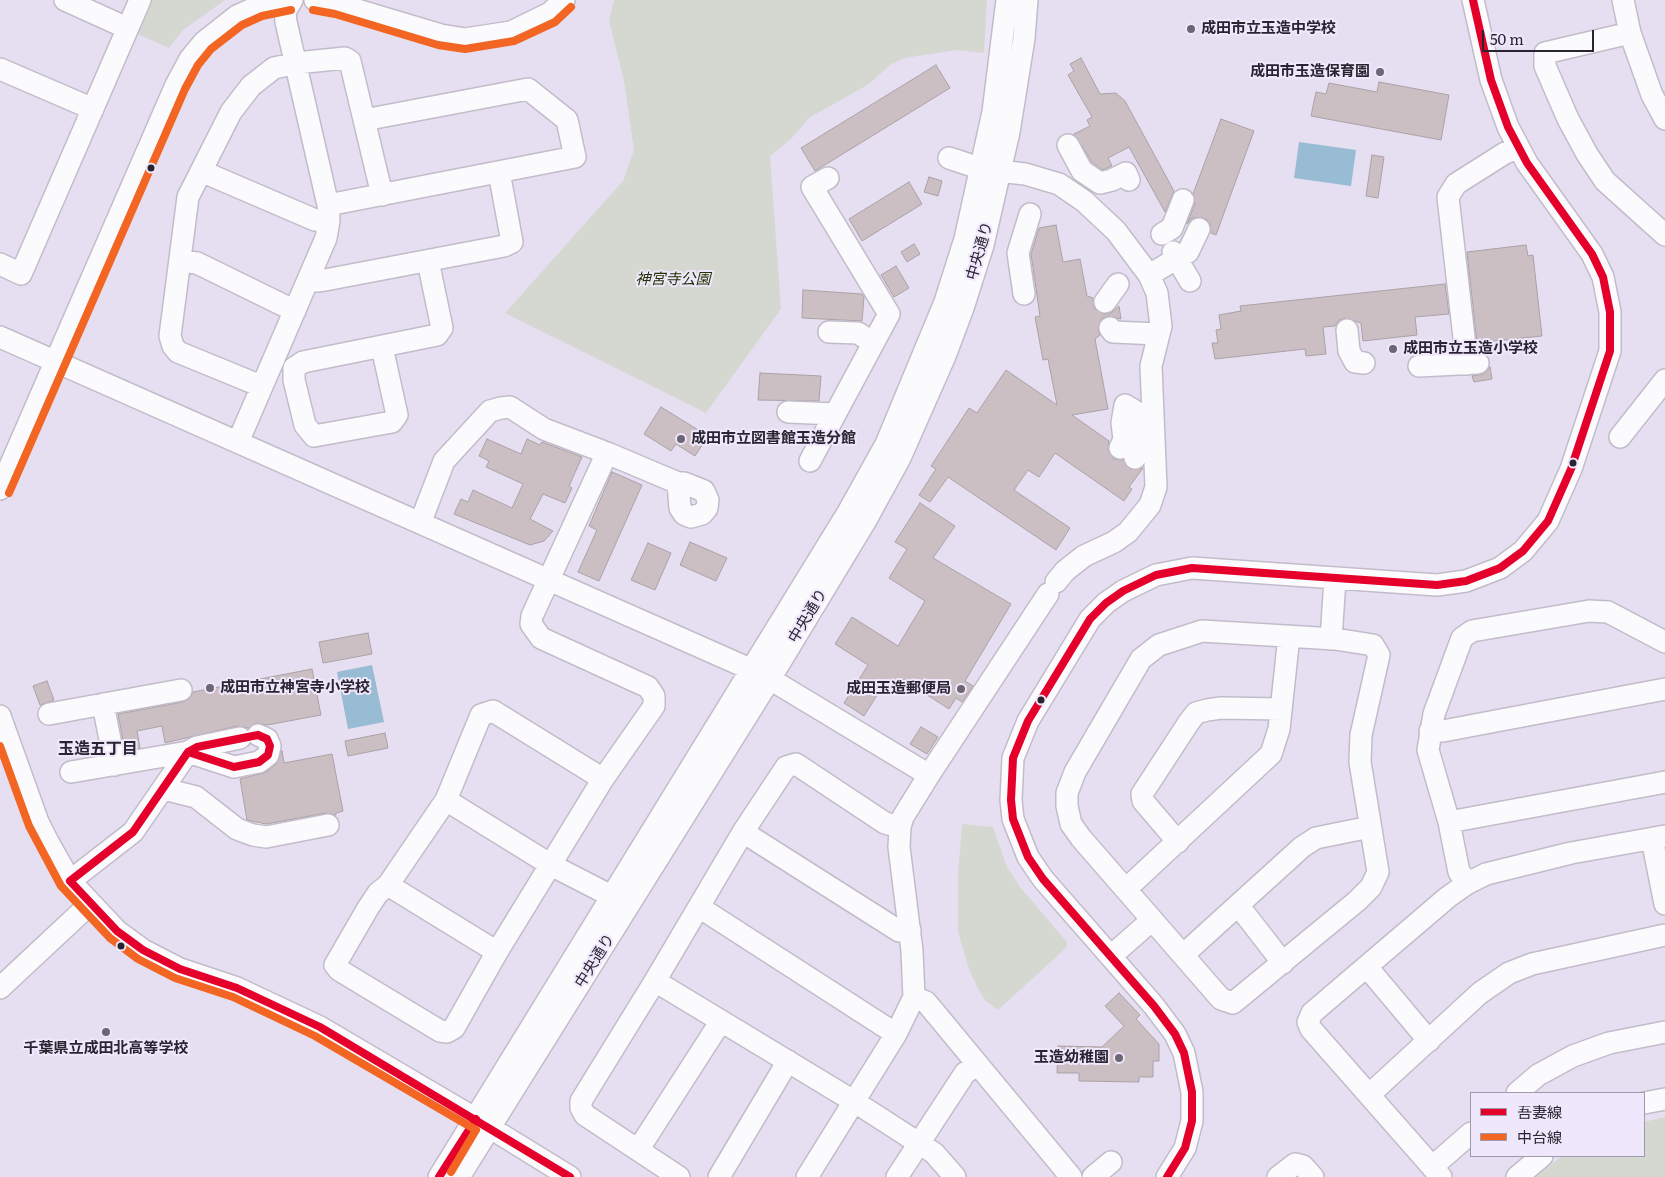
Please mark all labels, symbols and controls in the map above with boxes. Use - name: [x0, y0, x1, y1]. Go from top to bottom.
- place label: 成田市立玉造中学校: [1201, 20, 1336, 38]
- scale bar: [1485, 20, 1598, 52]
- marker: 成田市立玉造中学校: [1185, 23, 1197, 35]
- text: 50 m: [1490, 27, 1524, 50]
- place label: 成田市玉造保育園: [1250, 63, 1370, 81]
- marker: 成田市玉造保育園: [1374, 66, 1386, 78]
- unlabelled marker: [146, 163, 156, 173]
- street label: 中央通り: [963, 220, 997, 282]
- park label: 神宮寺公園: [636, 271, 710, 289]
- place label: 成田市立玉造小学校: [1403, 340, 1538, 358]
- marker: 成田市立玉造小学校: [1387, 343, 1399, 355]
- place label: 成田市立図書館玉造分館: [691, 430, 856, 448]
- marker: 成田市立図書館玉造分館: [675, 433, 687, 445]
- unlabelled marker: [1568, 458, 1578, 468]
- street label: 中央通り: [785, 586, 831, 646]
- place label: 成田市立神宮寺小学校: [220, 679, 370, 697]
- place label: 成田玉造郵便局: [846, 680, 951, 698]
- marker: 成田市立神宮寺小学校: [204, 682, 216, 694]
- marker: 成田玉造郵便局: [955, 683, 967, 695]
- unlabelled marker: [1036, 695, 1046, 705]
- district label: 玉造五丁目: [58, 739, 138, 759]
- street label: 中央通り: [571, 931, 619, 991]
- unlabelled marker: [116, 941, 126, 951]
- marker: 千葉県立成田北高等学校: [100, 1026, 112, 1038]
- place label: 千葉県立成田北高等学校: [24, 1040, 188, 1058]
- place label: 玉造幼稚園: [1034, 1049, 1109, 1067]
- marker: 玉造幼稚園: [1113, 1052, 1125, 1064]
- legend: [1470, 1092, 1645, 1157]
- text: 吾妻線: [1517, 1100, 1562, 1123]
- text: 中台線: [1517, 1125, 1562, 1148]

